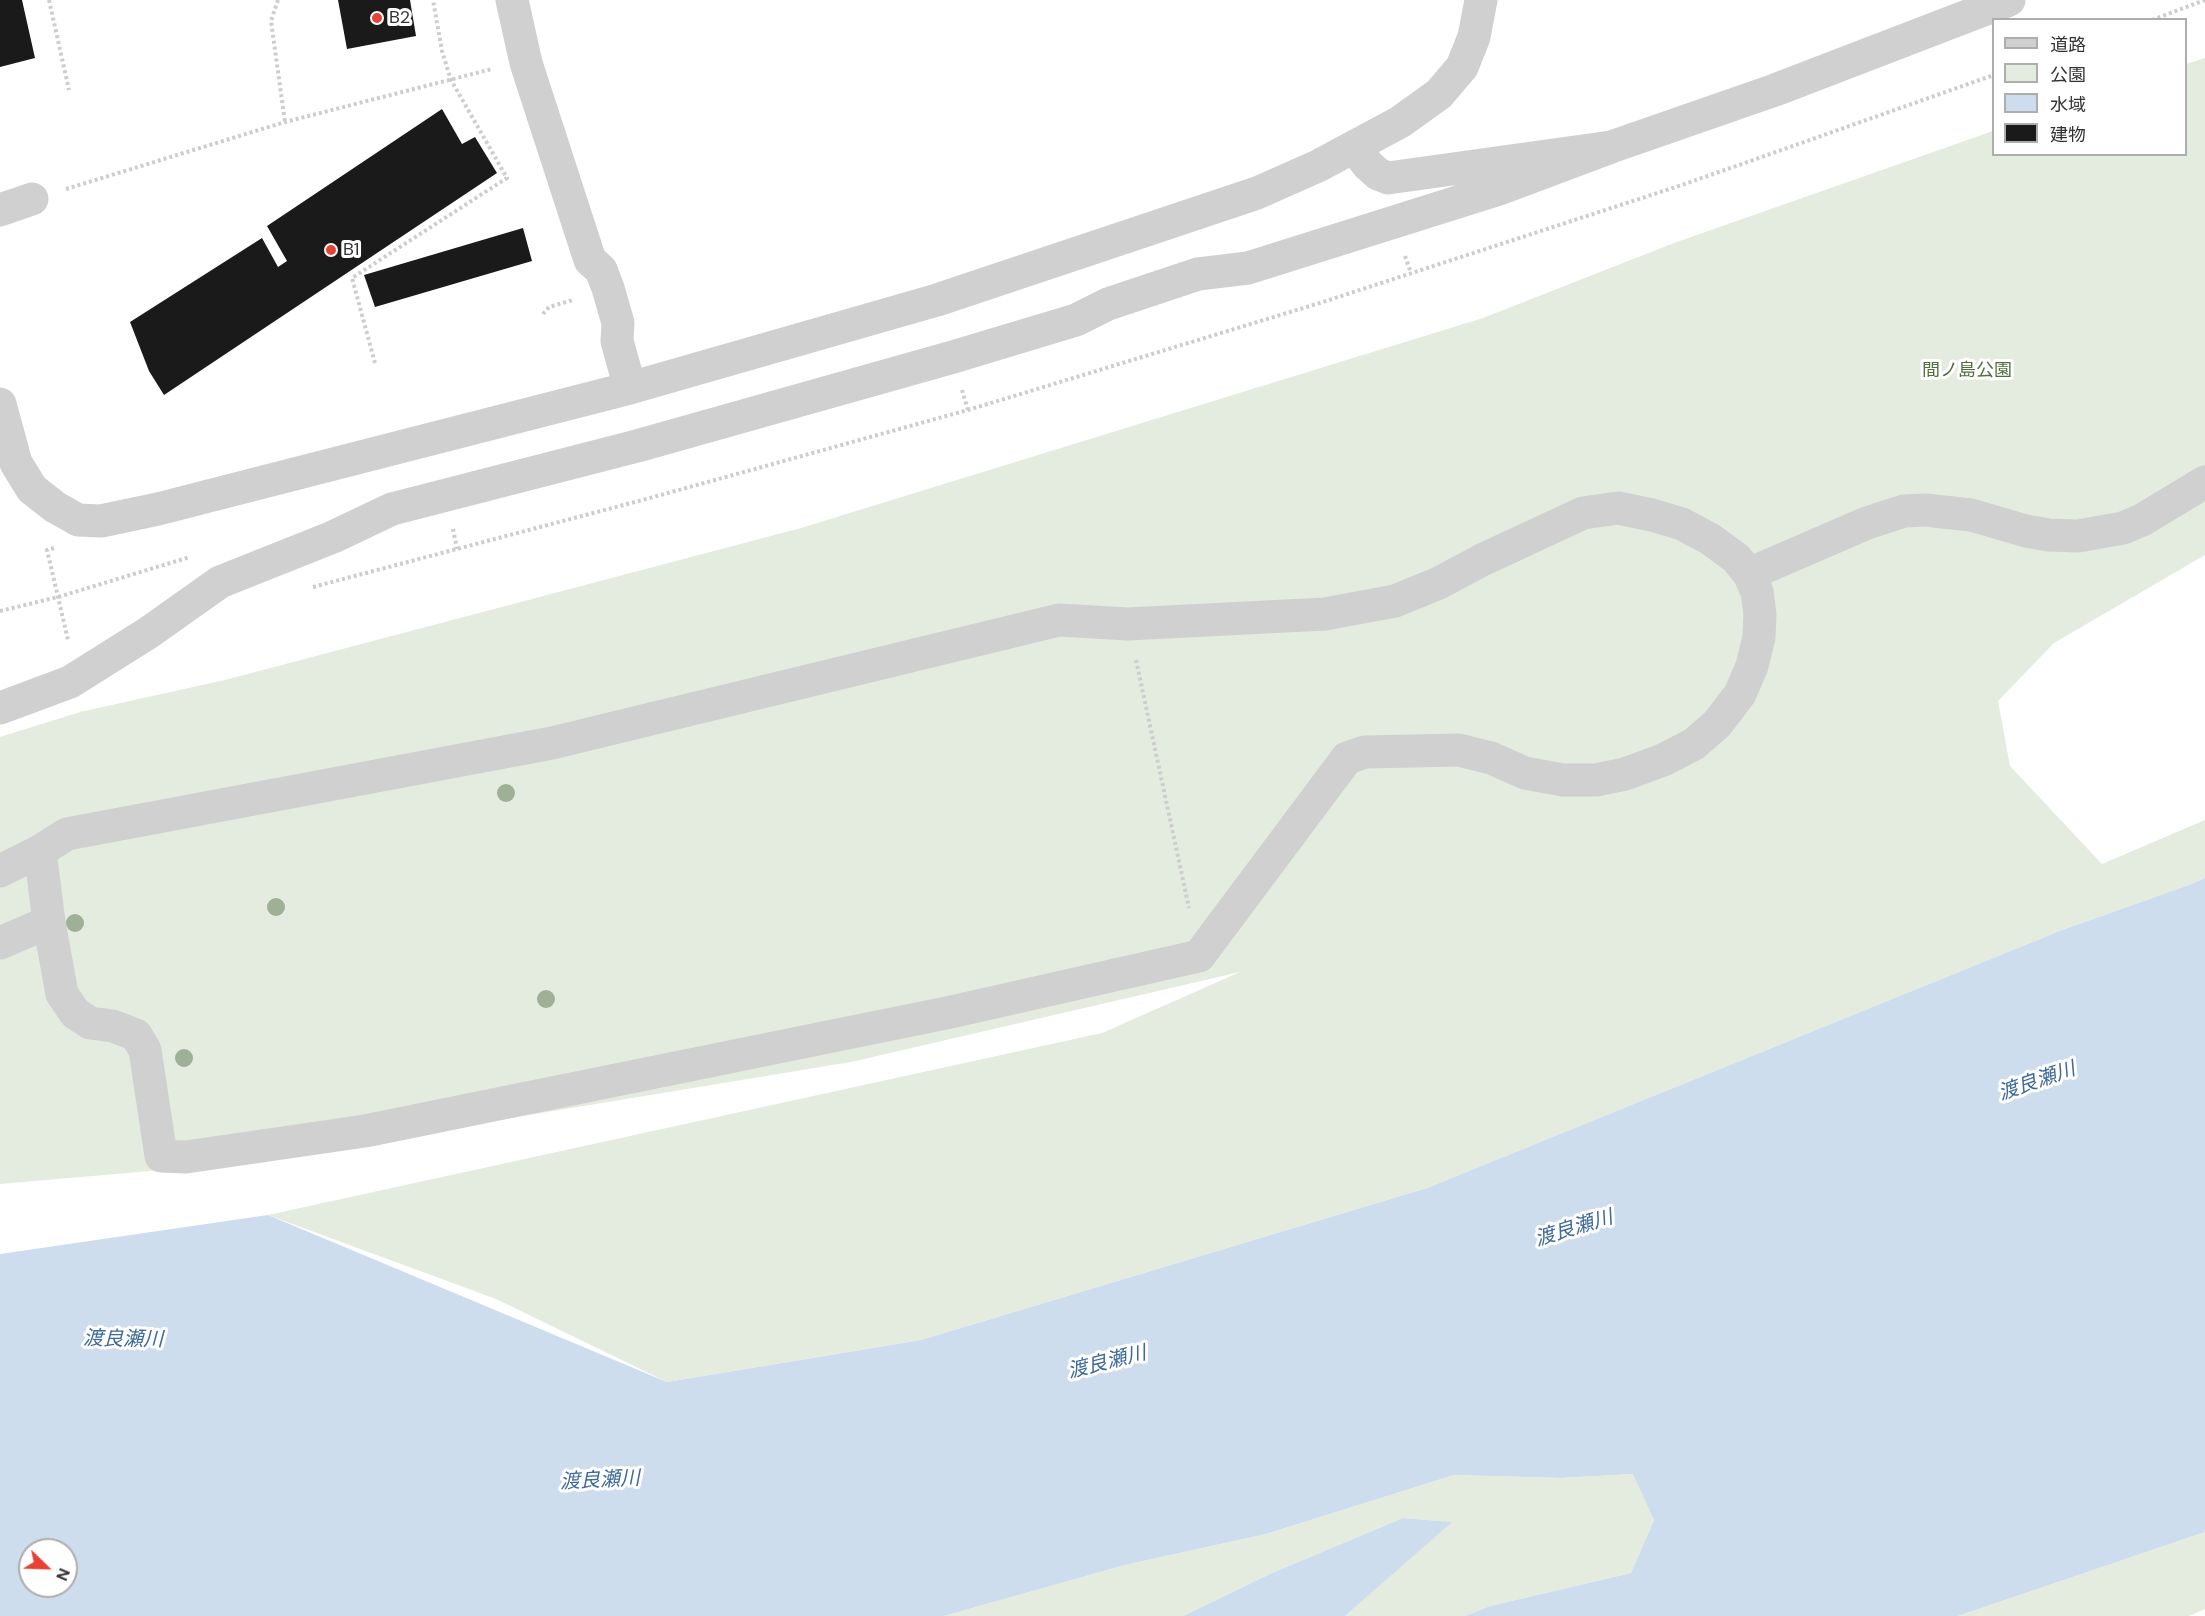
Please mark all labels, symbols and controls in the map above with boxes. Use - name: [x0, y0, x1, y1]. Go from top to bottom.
- place label: B2: [389, 7, 410, 29]
- marker: B2: [370, 11, 384, 25]
- legend: [1992, 18, 2187, 156]
- text: 道路: [2050, 33, 2086, 57]
- text: 公園: [2050, 63, 2086, 87]
- text: 水域: [2050, 93, 2086, 117]
- text: 建物: [2050, 123, 2086, 147]
- place label: B1: [343, 239, 359, 261]
- marker: B1: [324, 243, 338, 257]
- park label: 間ノ島公園: [1922, 360, 2012, 382]
- water label: 渡良瀬川: [1995, 1058, 2079, 1106]
- water label: 渡良瀬川: [1532, 1206, 1616, 1252]
- water label: 渡良瀬川: [83, 1327, 163, 1353]
- water label: 渡良瀬川: [1065, 1342, 1149, 1384]
- water label: 渡良瀬川: [559, 1467, 641, 1495]
- north arrow: [18, 1538, 78, 1598]
- text: N: [51, 1565, 75, 1584]

